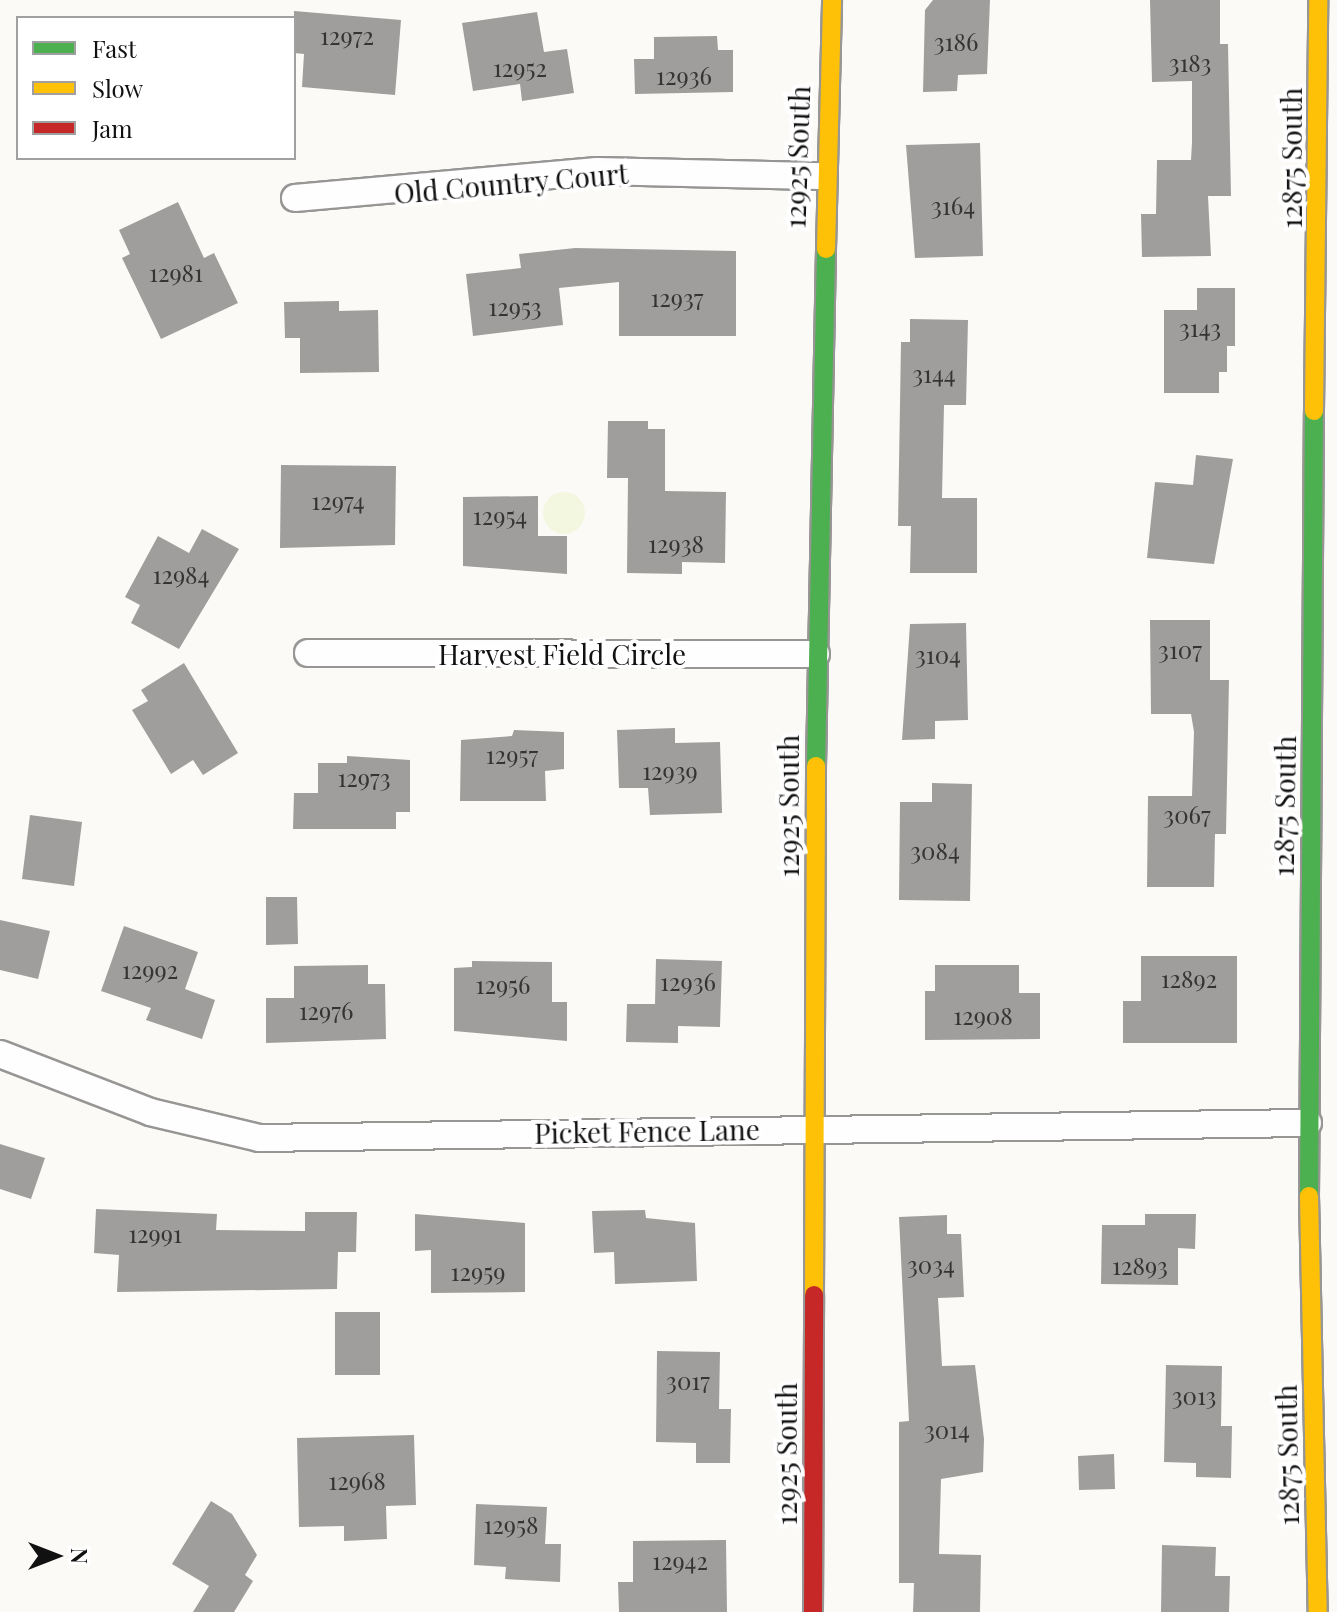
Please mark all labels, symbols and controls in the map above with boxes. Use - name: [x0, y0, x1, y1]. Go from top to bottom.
- legend: [16, 16, 296, 160]
- house number: 12972: [320, 22, 374, 50]
- house number: 3186: [934, 28, 978, 56]
- text: Fast: [92, 32, 137, 64]
- house number: 3183: [1169, 49, 1211, 77]
- house number: 12952: [493, 54, 547, 82]
- house number: 12936: [656, 62, 712, 90]
- text: Slow: [92, 72, 143, 104]
- street label: 12925 South: [778, 85, 816, 229]
- street label: 12875 South: [1274, 87, 1308, 229]
- text: Jam: [92, 112, 133, 144]
- street label: Old Country Court: [392, 156, 630, 210]
- house number: 3164: [931, 192, 975, 220]
- house number: 12981: [149, 259, 203, 287]
- house number: 12937: [650, 284, 704, 312]
- house number: 12953: [488, 293, 542, 321]
- house number: 3143: [1179, 314, 1221, 342]
- house number: 3144: [912, 360, 956, 388]
- house number: 12974: [311, 487, 365, 515]
- house number: 12954: [473, 502, 527, 530]
- house number: 12938: [648, 530, 704, 558]
- house number: 12984: [153, 561, 209, 589]
- house number: 3107: [1158, 636, 1202, 664]
- street label: Harvest Field Circle: [438, 637, 686, 671]
- house number: 3104: [915, 641, 961, 669]
- street label: 12925 South: [771, 734, 805, 878]
- street label: 12875 South: [1266, 735, 1302, 877]
- house number: 12957: [486, 741, 538, 769]
- house number: 12939: [642, 757, 698, 785]
- house number: 12973: [337, 764, 391, 792]
- house number: 3067: [1163, 801, 1211, 829]
- house number: 3084: [910, 837, 960, 865]
- house number: 12992: [122, 956, 178, 984]
- house number: 12892: [1161, 965, 1217, 993]
- house number: 12936: [660, 968, 716, 996]
- house number: 12956: [476, 971, 530, 999]
- house number: 12976: [299, 997, 353, 1025]
- house number: 12908: [953, 1002, 1013, 1030]
- street label: Picket Fence Lane: [534, 1112, 760, 1150]
- house number: 12991: [128, 1220, 182, 1248]
- house number: 3034: [907, 1251, 955, 1279]
- house number: 12893: [1112, 1252, 1168, 1280]
- house number: 12959: [451, 1258, 505, 1286]
- house number: 3017: [666, 1367, 710, 1395]
- street label: 12925 South: [769, 1382, 803, 1526]
- house number: 3013: [1172, 1382, 1216, 1410]
- street label: 12875 South: [1269, 1384, 1305, 1526]
- house number: 3014: [924, 1416, 970, 1444]
- house number: 12968: [328, 1467, 386, 1495]
- house number: 12958: [483, 1511, 539, 1539]
- north arrow: [16, 1516, 96, 1596]
- house number: 12942: [652, 1547, 708, 1575]
- text: N: [65, 1548, 95, 1564]

